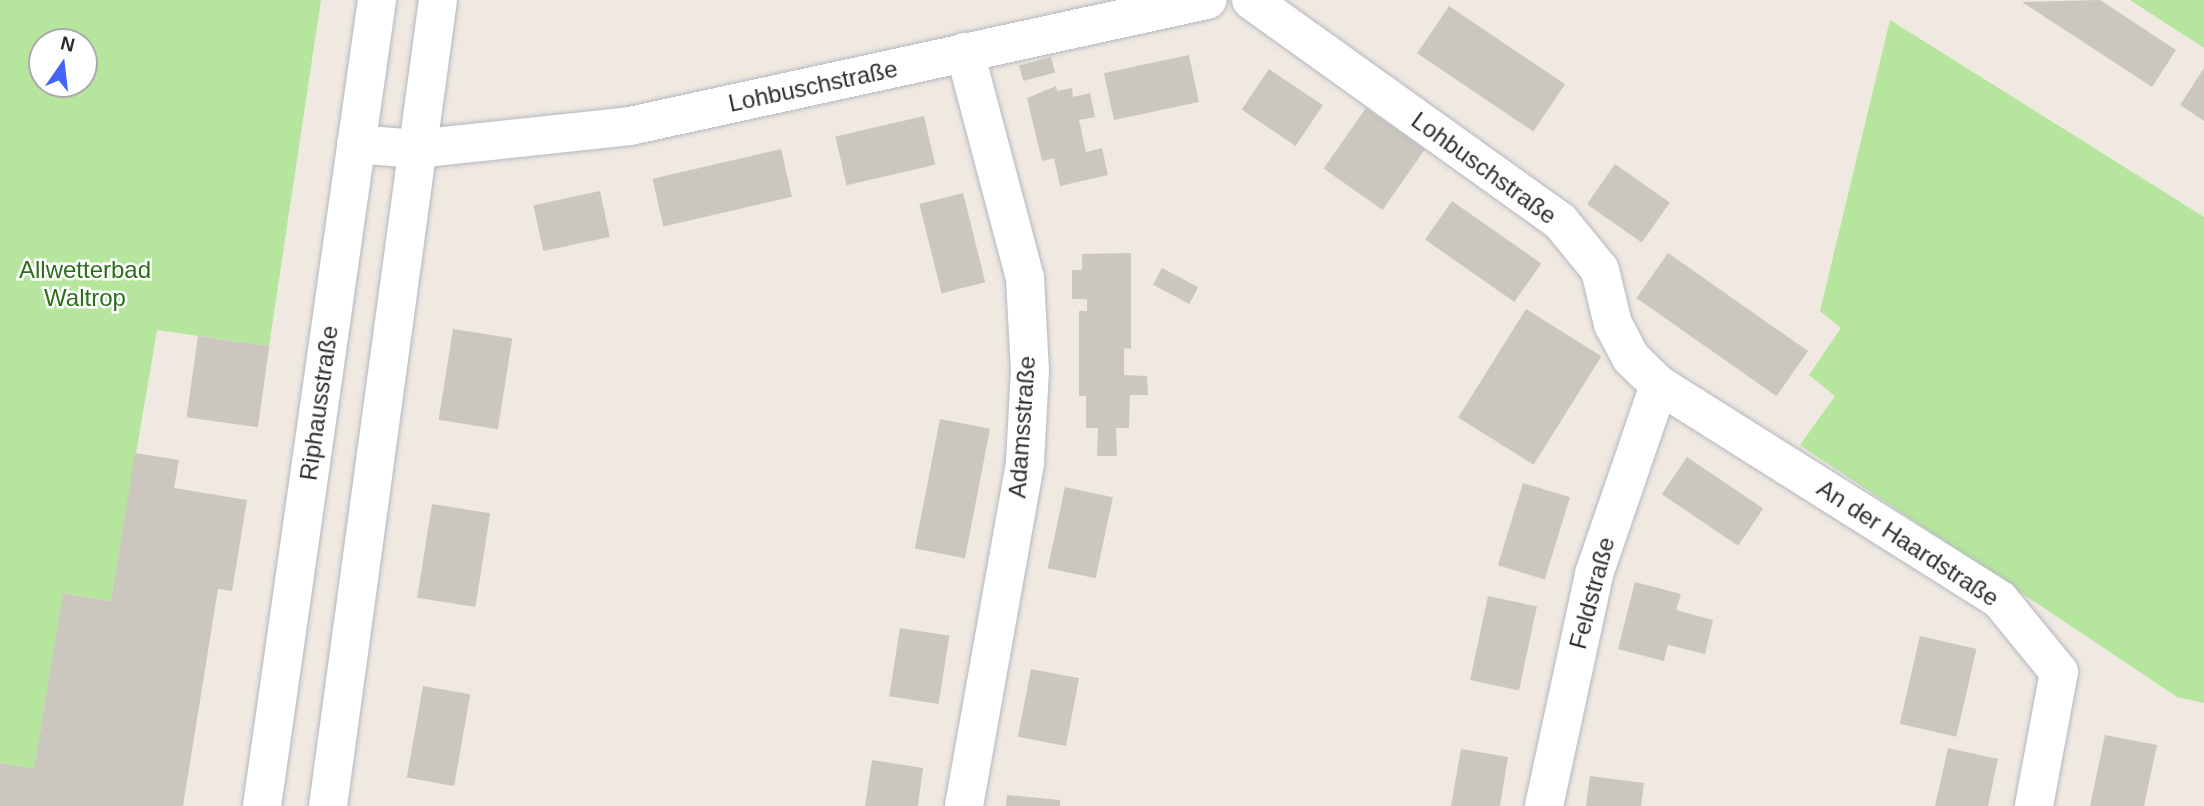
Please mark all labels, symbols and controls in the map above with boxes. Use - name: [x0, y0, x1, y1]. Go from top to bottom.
- north arrow: [28, 28, 98, 98]
- text: N: [59, 32, 77, 56]
- street label: Lohbuschstraße: [726, 54, 900, 118]
- street label: Lohbuschstraße: [1406, 106, 1562, 230]
- park label: Allwetterbad Waltrop: [19, 256, 151, 312]
- street label: Riphausstraße: [294, 324, 344, 482]
- street label: Adamsstraße: [1003, 355, 1041, 499]
- street label: An der Haardstraße: [1812, 474, 2004, 612]
- street label: Feldstraße: [1563, 534, 1621, 652]

